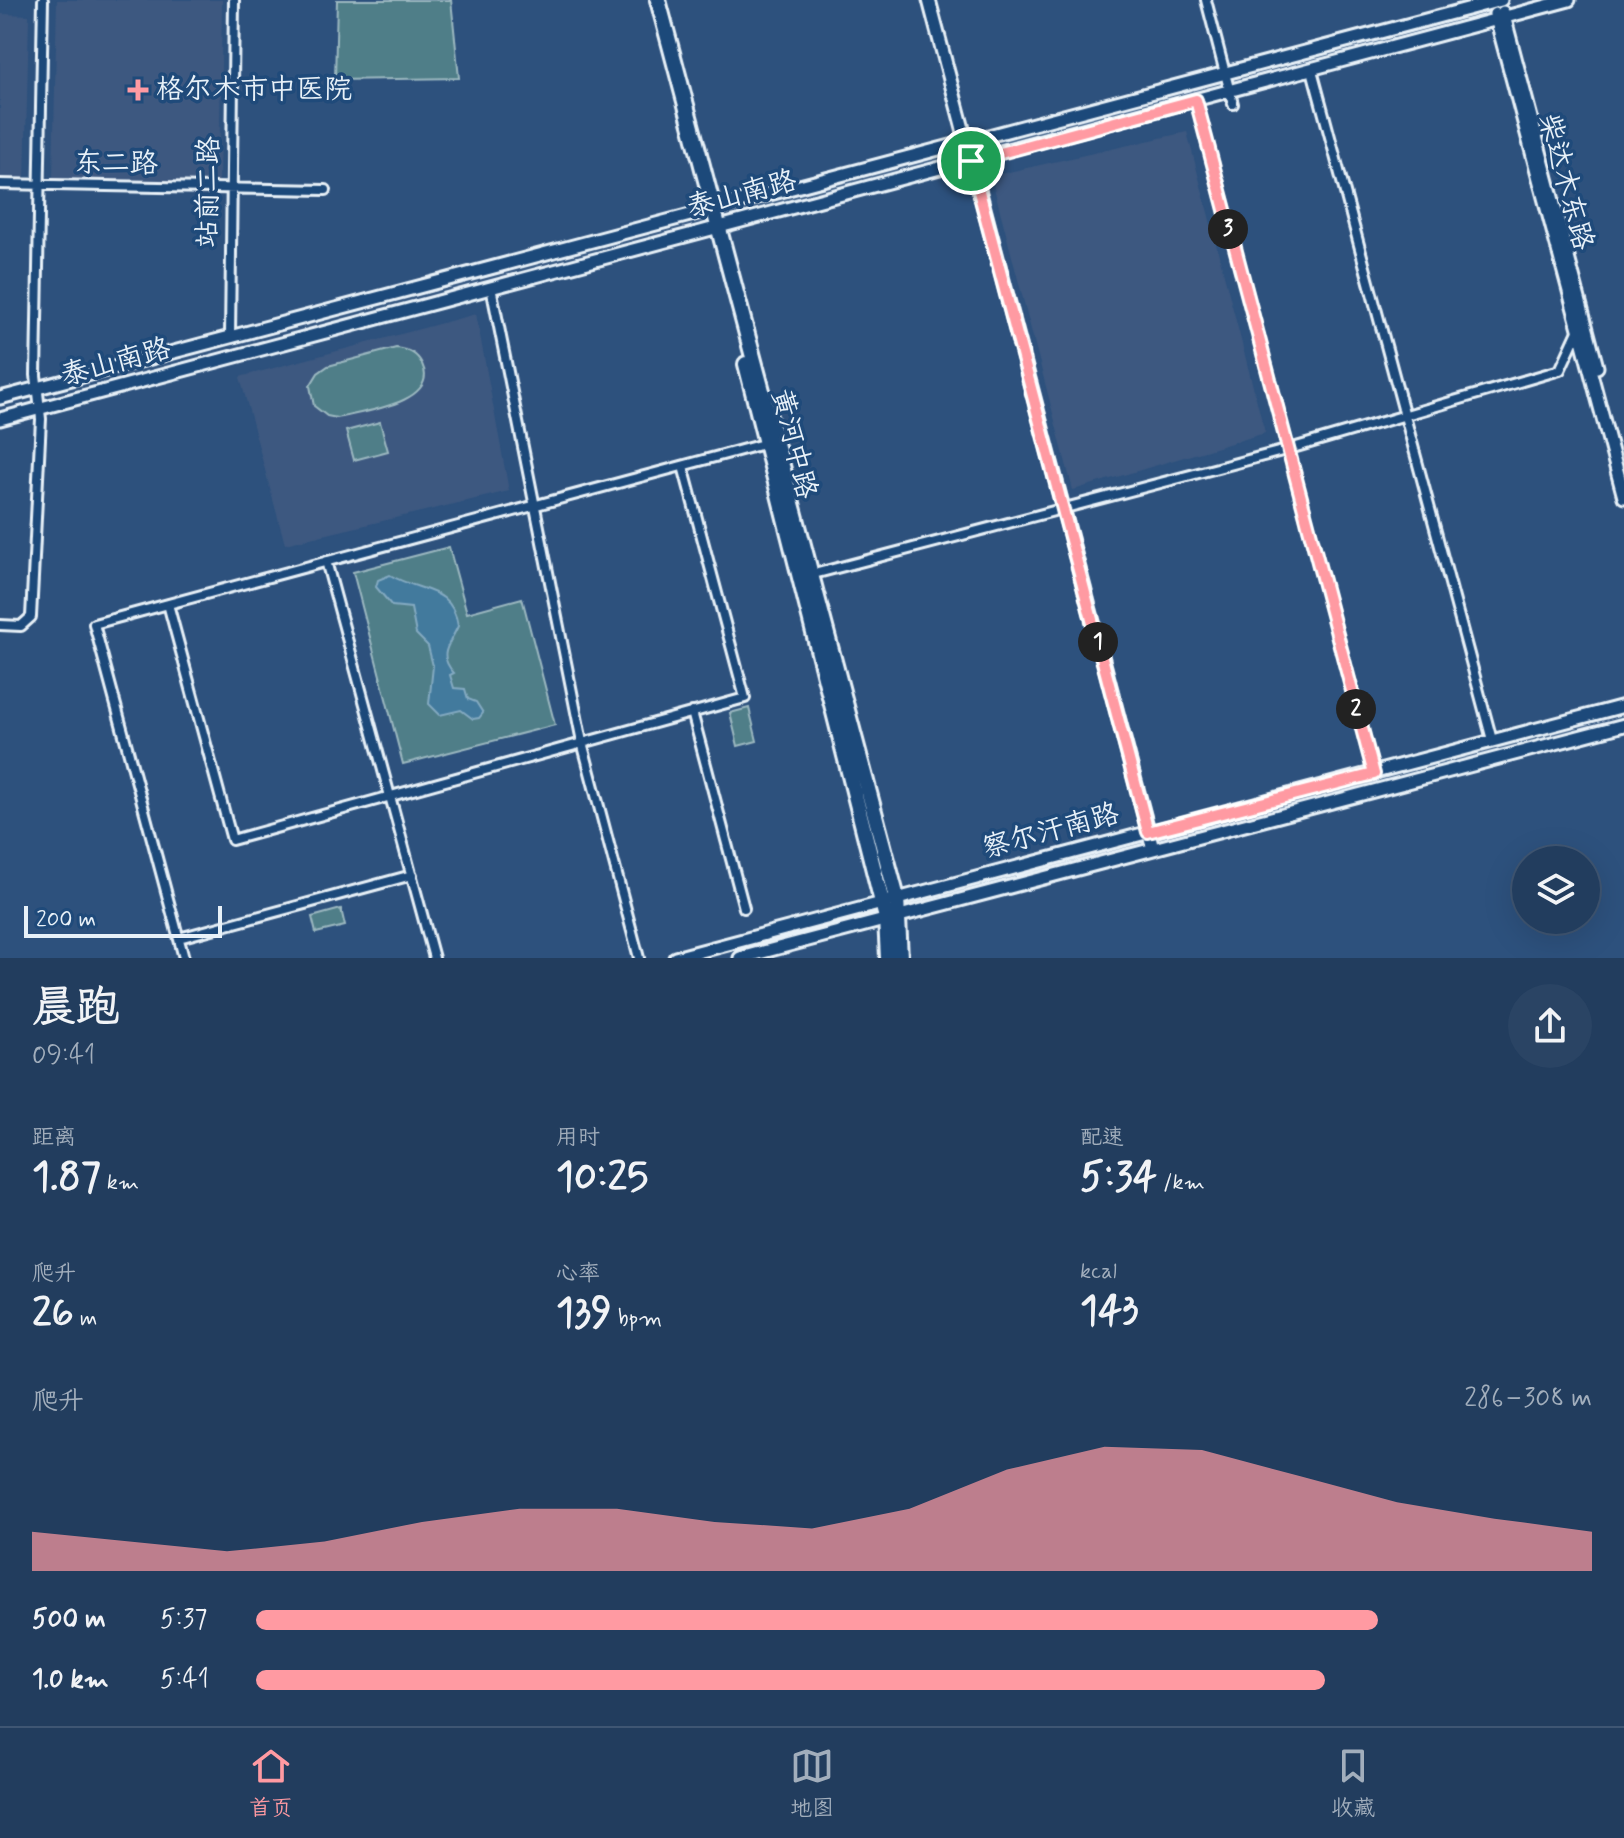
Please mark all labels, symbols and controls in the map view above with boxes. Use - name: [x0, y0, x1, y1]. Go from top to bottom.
- place label: 格尔木市中医院: [156, 72, 352, 109]
- marker: 格尔木市中医院: [127, 79, 149, 101]
- street label: 柴达木东路: [1529, 110, 1601, 254]
- pin: [937, 127, 1005, 195]
- street label: 站前二路: [190, 136, 228, 248]
- icon: arrive: [949, 139, 993, 183]
- street label: 东二路: [74, 145, 158, 183]
- street label: 泰山南路: [683, 163, 801, 227]
- pin: 3: [1208, 209, 1248, 249]
- text: 3: [1223, 215, 1233, 243]
- street label: 泰山南路: [57, 331, 175, 395]
- street label: 黄河中路: [762, 385, 824, 503]
- pin: 1: [1078, 622, 1118, 662]
- text: 1: [1093, 628, 1103, 656]
- pin: 2: [1336, 689, 1376, 729]
- text: 2: [1351, 695, 1361, 723]
- street label: 察尔汗南路: [979, 796, 1123, 868]
- map controls: [1512, 846, 1600, 934]
- button: layers: [1512, 846, 1600, 934]
- scale bar: [24, 902, 222, 938]
- text: 200 m: [36, 906, 96, 934]
- text: 晨跑: [32, 980, 120, 1038]
- button: share: [1508, 984, 1592, 1068]
- text: 09:41: [32, 1039, 95, 1073]
- text: 距离: [32, 1124, 76, 1152]
- text: 用时: [556, 1124, 600, 1152]
- text: 配速: [1080, 1124, 1124, 1152]
- text: 1.87: [32, 1152, 101, 1204]
- text: 10:25: [556, 1152, 648, 1204]
- text: 5:34: [1080, 1152, 1157, 1204]
- text: km: [101, 1169, 139, 1197]
- text: /km: [1157, 1169, 1205, 1197]
- text: kcal: [1080, 1258, 1117, 1286]
- text: 爬升: [32, 1260, 76, 1288]
- text: 心率: [556, 1260, 600, 1288]
- text: 143: [1080, 1286, 1138, 1338]
- text: 26: [32, 1288, 74, 1340]
- text: 139: [556, 1288, 612, 1340]
- text: m: [74, 1305, 97, 1333]
- text: bpm: [612, 1305, 662, 1333]
- text: 286–308 m: [1464, 1382, 1592, 1416]
- text: 爬升: [32, 1385, 84, 1419]
- text: 500 m: [32, 1603, 106, 1637]
- text: 5:37: [160, 1603, 207, 1637]
- text: 1.0 km: [32, 1663, 109, 1697]
- text: 5:41: [160, 1663, 209, 1697]
- tab: 首页: [249, 1744, 293, 1823]
- tab: 地图: [790, 1744, 834, 1823]
- tab: 收藏: [1331, 1744, 1375, 1823]

